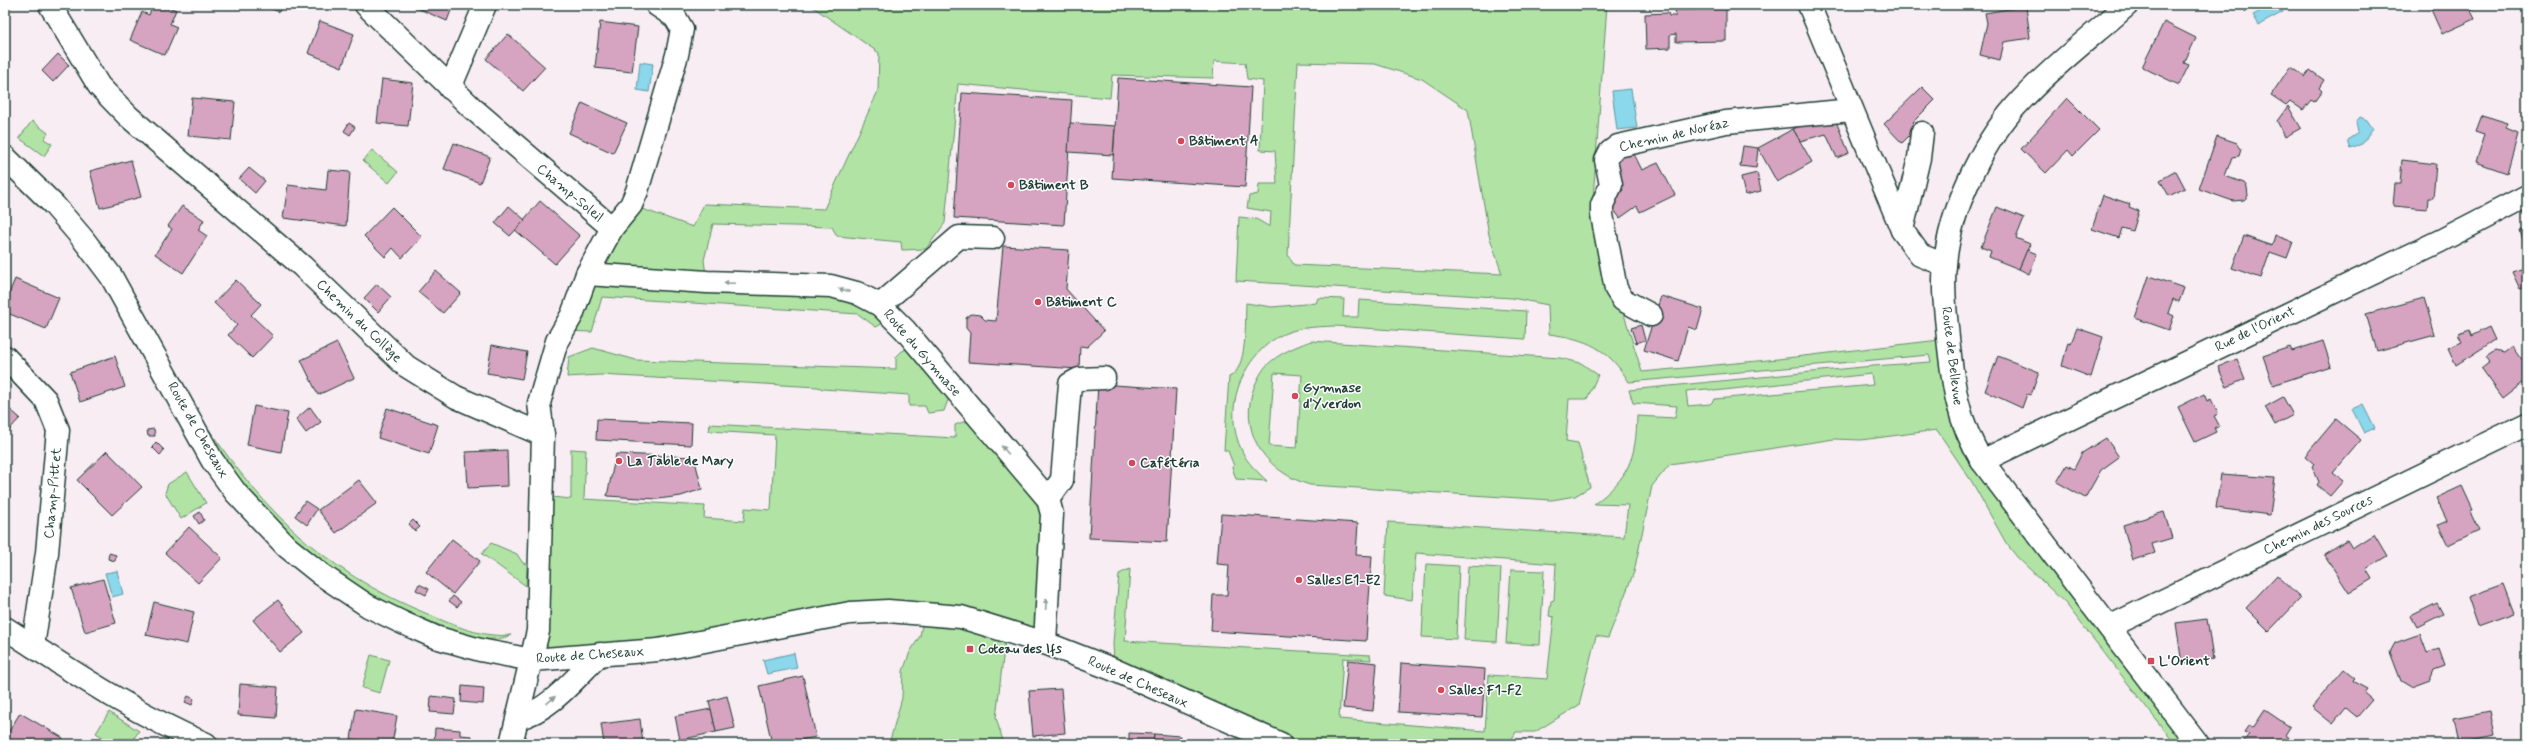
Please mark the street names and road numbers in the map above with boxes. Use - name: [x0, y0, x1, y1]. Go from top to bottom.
- street label: Chemin de Noréaz: [1617, 114, 1731, 156]
- street label: Champ-Soleil: [533, 160, 607, 226]
- street label: Chemin du Collège: [312, 275, 406, 367]
- street label: Rue de l'Orient: [2212, 302, 2298, 356]
- street label: Route du Gymnase: [879, 306, 965, 400]
- street label: Route de Bellevue: [1937, 306, 1967, 406]
- street label: Route de Cheseaux: [163, 379, 233, 481]
- street label: Champ-Pittet: [40, 446, 66, 539]
- street label: Chemin des Sources: [2260, 491, 2376, 559]
- street label: Route de Cheseaux: [535, 642, 645, 668]
- street label: Route de Cheseaux: [1085, 652, 1191, 712]

